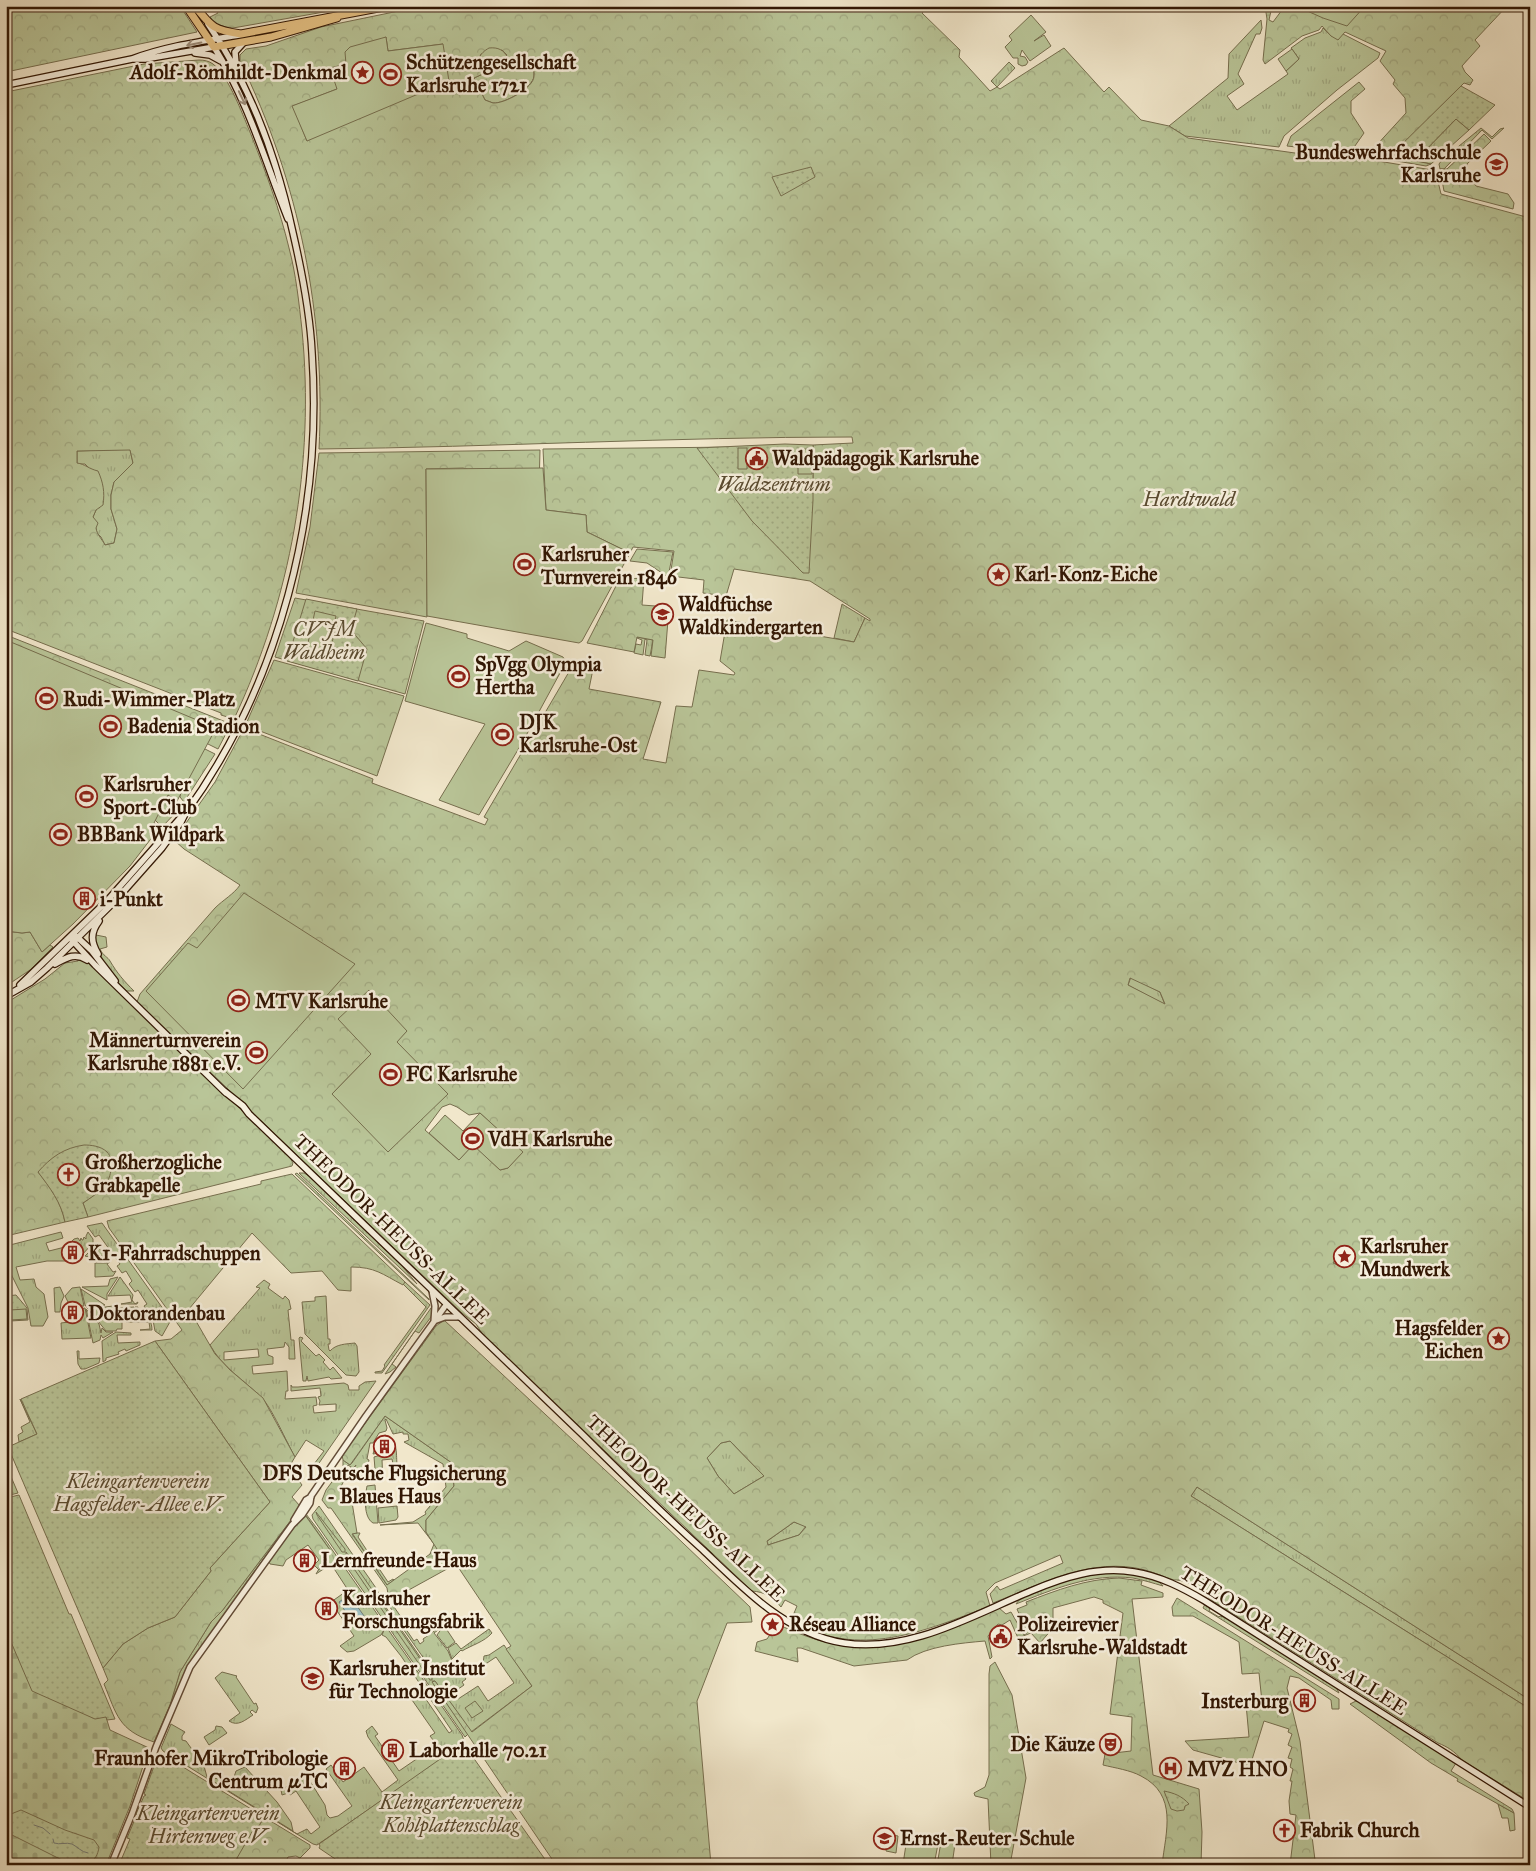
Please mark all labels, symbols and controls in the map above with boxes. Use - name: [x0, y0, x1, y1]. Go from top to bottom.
- one-way arrow: [186, 39, 202, 49]
- place label: Schützengesellschaft Karlsruhe 1721: [406, 50, 577, 97]
- place label: Adolf-Römhildt-Denkmal: [128, 60, 348, 84]
- place icon: Adolf-Römhildt-Denkmal: [351, 60, 375, 84]
- sports icon: Schützengesellschaft Karlsruhe 1721: [378, 62, 402, 86]
- one-way arrow: [237, 90, 247, 105]
- place label: Bundeswehrfachschule Karlsruhe: [1295, 140, 1482, 187]
- school or university icon: Bundeswehrfachschule Karlsruhe: [1485, 152, 1509, 176]
- public building icon: Waldpädagogik Karlsruhe: [744, 446, 768, 470]
- place label: Waldpädagogik Karlsruhe: [772, 446, 980, 471]
- park label: Waldzentrum: [717, 472, 831, 496]
- park label: Hardtwald: [1142, 487, 1237, 511]
- place label: Karlsruher Turnverein 1846: [540, 542, 679, 590]
- sports icon: Karlsruher Turnverein 1846: [513, 553, 537, 577]
- place icon: Karl-Konz-Eiche: [986, 562, 1010, 586]
- place label: Karl-Konz-Eiche: [1014, 562, 1158, 586]
- place label: Waldfüchse Waldkindergarten: [678, 592, 823, 640]
- school or university icon: Waldfüchse Waldkindergarten: [650, 603, 674, 627]
- park label: CVJM Waldheim: [283, 617, 365, 664]
- place label: SpVgg Olympia Hertha: [475, 652, 602, 699]
- sports icon: SpVgg Olympia Hertha: [447, 664, 471, 688]
- sports icon: Rudi-Wimmer-Platz: [35, 687, 59, 711]
- place label: Rudi-Wimmer-Platz: [63, 687, 236, 711]
- place label: DJK Karlsruhe-Ost: [519, 710, 638, 757]
- sports icon: Badenia Stadion: [99, 714, 123, 738]
- place label: Badenia Stadion: [127, 714, 260, 738]
- sports icon: DJK Karlsruhe-Ost: [491, 722, 515, 746]
- place label: Karlsruher Sport-Club: [103, 772, 197, 820]
- sports icon: Karlsruher Sport-Club: [75, 784, 99, 808]
- sports icon: BBBank Wildpark: [49, 822, 73, 846]
- place label: BBBank Wildpark: [77, 822, 225, 847]
- building icon: i-Punkt: [72, 887, 96, 911]
- place label: i-Punkt: [100, 887, 164, 911]
- sports icon: MTV Karlsruhe: [227, 989, 251, 1013]
- place label: MTV Karlsruhe: [255, 989, 389, 1013]
- place label: Männerturnverein Karlsruhe 1881 e.V.: [87, 1028, 241, 1075]
- sports icon: Männerturnverein Karlsruhe 1881 e.V.: [245, 1040, 269, 1064]
- sports icon: FC Karlsruhe: [378, 1062, 402, 1086]
- place label: FC Karlsruhe: [406, 1062, 518, 1086]
- sports icon: VdH Karlsruhe: [460, 1127, 484, 1151]
- place label: VdH Karlsruhe: [487, 1127, 613, 1151]
- street label: THEODOR-HEUSS-ALLEE: [289, 1129, 495, 1329]
- place label: Großherzogliche Grabkapelle: [85, 1150, 223, 1198]
- church icon: Großherzogliche Grabkapelle: [57, 1162, 81, 1186]
- place label: Karlsruher Mundwerk: [1360, 1234, 1450, 1281]
- building icon: K1-Fahrradschuppen: [60, 1241, 84, 1265]
- place label: K1-Fahrradschuppen: [88, 1241, 261, 1266]
- place icon: Karlsruher Mundwerk: [1332, 1245, 1356, 1269]
- building icon: Doktorandenbau: [60, 1301, 84, 1325]
- place label: Doktorandenbau: [88, 1301, 225, 1325]
- place label: Hagsfelder Eichen: [1395, 1316, 1483, 1363]
- place icon: Hagsfelder Eichen: [1487, 1327, 1511, 1351]
- street label: THEODOR-HEUSS-ALLEE: [581, 1409, 791, 1607]
- building icon: DFS Deutsche Flugsicherung - Blaues Haus: [372, 1435, 396, 1459]
- place label: DFS Deutsche Flugsicherung - Blaues Haus: [262, 1461, 506, 1508]
- park label: Kleingartenverein Hagsfelder-Allee e.V.: [52, 1469, 225, 1516]
- building icon: Lernfreunde-Haus: [293, 1548, 317, 1572]
- place label: Lernfreunde-Haus: [321, 1548, 477, 1572]
- street label: THEODOR-HEUSS-ALLEE: [1176, 1560, 1412, 1720]
- place label: Karlsruher Forschungsfabrik: [342, 1586, 485, 1634]
- building icon: Karlsruher Forschungsfabrik: [314, 1597, 338, 1621]
- place icon: Réseau Alliance: [761, 1612, 785, 1636]
- place label: Réseau Alliance: [789, 1612, 917, 1636]
- place label: Polizeirevier Karlsruhe-Waldstadt: [1017, 1612, 1188, 1659]
- public building icon: Polizeirevier Karlsruhe-Waldstadt: [989, 1624, 1013, 1648]
- place label: Karlsruher Institut für Technologie: [328, 1656, 486, 1704]
- school or university icon: Karlsruher Institut für Technologie: [301, 1667, 325, 1691]
- place label: Insterburg: [1201, 1689, 1289, 1714]
- building icon: Insterburg: [1292, 1689, 1316, 1713]
- place label: Die Käuze: [1010, 1732, 1096, 1756]
- theatre icon: Die Käuze: [1099, 1732, 1123, 1756]
- building icon: Laborhalle 70.21: [381, 1738, 405, 1762]
- place label: Laborhalle 70.21: [409, 1738, 547, 1762]
- place label: Fraunhofer MikroTribologie Centrum µTC: [94, 1746, 329, 1793]
- building icon: Fraunhofer MikroTribologie Centrum µTC: [332, 1757, 356, 1781]
- hospital icon: MVZ HNO: [1159, 1757, 1183, 1781]
- place label: MVZ HNO: [1187, 1757, 1288, 1781]
- park label: Kleingartenverein Kohlplattenschlag: [378, 1790, 523, 1838]
- park label: Kleingartenverein Hirtenweg e.V.: [135, 1801, 280, 1848]
- church icon: Fabrik Church: [1272, 1818, 1296, 1842]
- place label: Fabrik Church: [1300, 1818, 1420, 1842]
- school or university icon: Ernst-Reuter-Schule: [872, 1826, 896, 1850]
- place label: Ernst-Reuter-Schule: [900, 1826, 1075, 1850]

